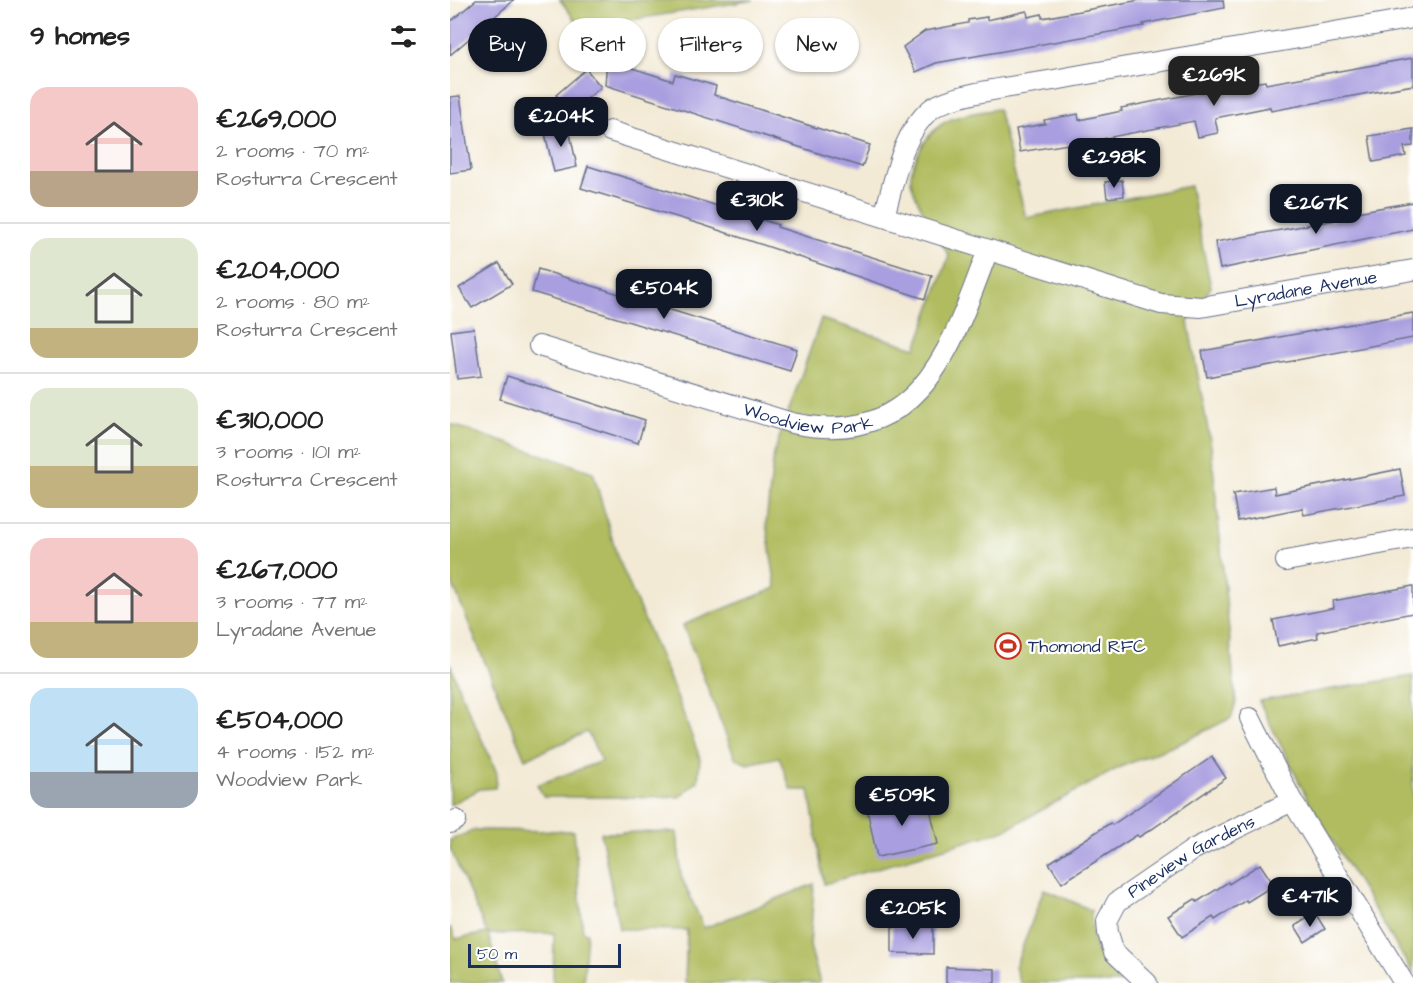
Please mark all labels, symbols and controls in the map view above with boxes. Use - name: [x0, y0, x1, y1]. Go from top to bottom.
- text: 9 homes: [30, 18, 130, 54]
- chip: Buy: [468, 18, 547, 72]
- chip: Rent: [559, 18, 646, 72]
- chip: Filters: [658, 18, 763, 72]
- chip: New: [775, 18, 859, 72]
- icon: filters: [387, 20, 420, 53]
- pin: €269K: [1172, 56, 1256, 107]
- text: €269K: [1182, 61, 1246, 89]
- pin: €204K: [519, 97, 603, 148]
- text: €269,000: [216, 101, 336, 137]
- text: €204K: [528, 102, 594, 130]
- icon: home: [78, 111, 150, 183]
- text: 2 rooms · 70 m²: [216, 137, 369, 165]
- pin: €298K: [1072, 138, 1156, 189]
- text: €298K: [1082, 143, 1146, 171]
- text: Rosturra Crescent: [216, 165, 398, 193]
- pin: €310K: [715, 181, 799, 232]
- pin: €267K: [1274, 184, 1358, 235]
- text: €310K: [730, 186, 784, 214]
- text: €267K: [1284, 189, 1348, 217]
- text: €204,000: [216, 252, 339, 288]
- icon: home: [78, 262, 150, 334]
- street label: Lyradane Avenue: [1233, 264, 1379, 314]
- pin: €504K: [622, 269, 706, 320]
- text: €504K: [630, 274, 698, 302]
- text: 2 rooms · 80 m²: [216, 288, 370, 316]
- text: Rosturra Crescent: [216, 316, 398, 344]
- street label: Woodview Park: [740, 397, 876, 441]
- text: €310,000: [216, 402, 323, 438]
- icon: home: [78, 412, 150, 484]
- text: 3 rooms · 101 m²: [216, 438, 361, 466]
- text: Rosturra Crescent: [216, 466, 398, 494]
- text: €267,000: [216, 552, 338, 588]
- icon: home: [78, 562, 150, 634]
- text: 3 rooms · 77 m²: [216, 588, 368, 616]
- text: Lyradane Avenue: [216, 616, 376, 644]
- sports icon: Thomond RFC: [993, 631, 1023, 661]
- place label: Thomond RFC: [1028, 634, 1146, 659]
- text: €504,000: [216, 702, 343, 738]
- icon: home: [78, 712, 150, 784]
- text: 4 rooms · 152 m²: [216, 738, 375, 766]
- text: Woodview Park: [216, 766, 362, 794]
- pin: €509K: [860, 776, 944, 827]
- text: €509K: [869, 781, 935, 809]
- street label: Pineview Gardens: [1122, 809, 1259, 904]
- pin: €471K: [1268, 877, 1352, 928]
- text: €471K: [1282, 882, 1338, 910]
- pin: €205K: [871, 889, 955, 940]
- text: €205K: [880, 894, 946, 922]
- scale bar: [468, 941, 621, 968]
- text: 50 m: [477, 943, 517, 965]

